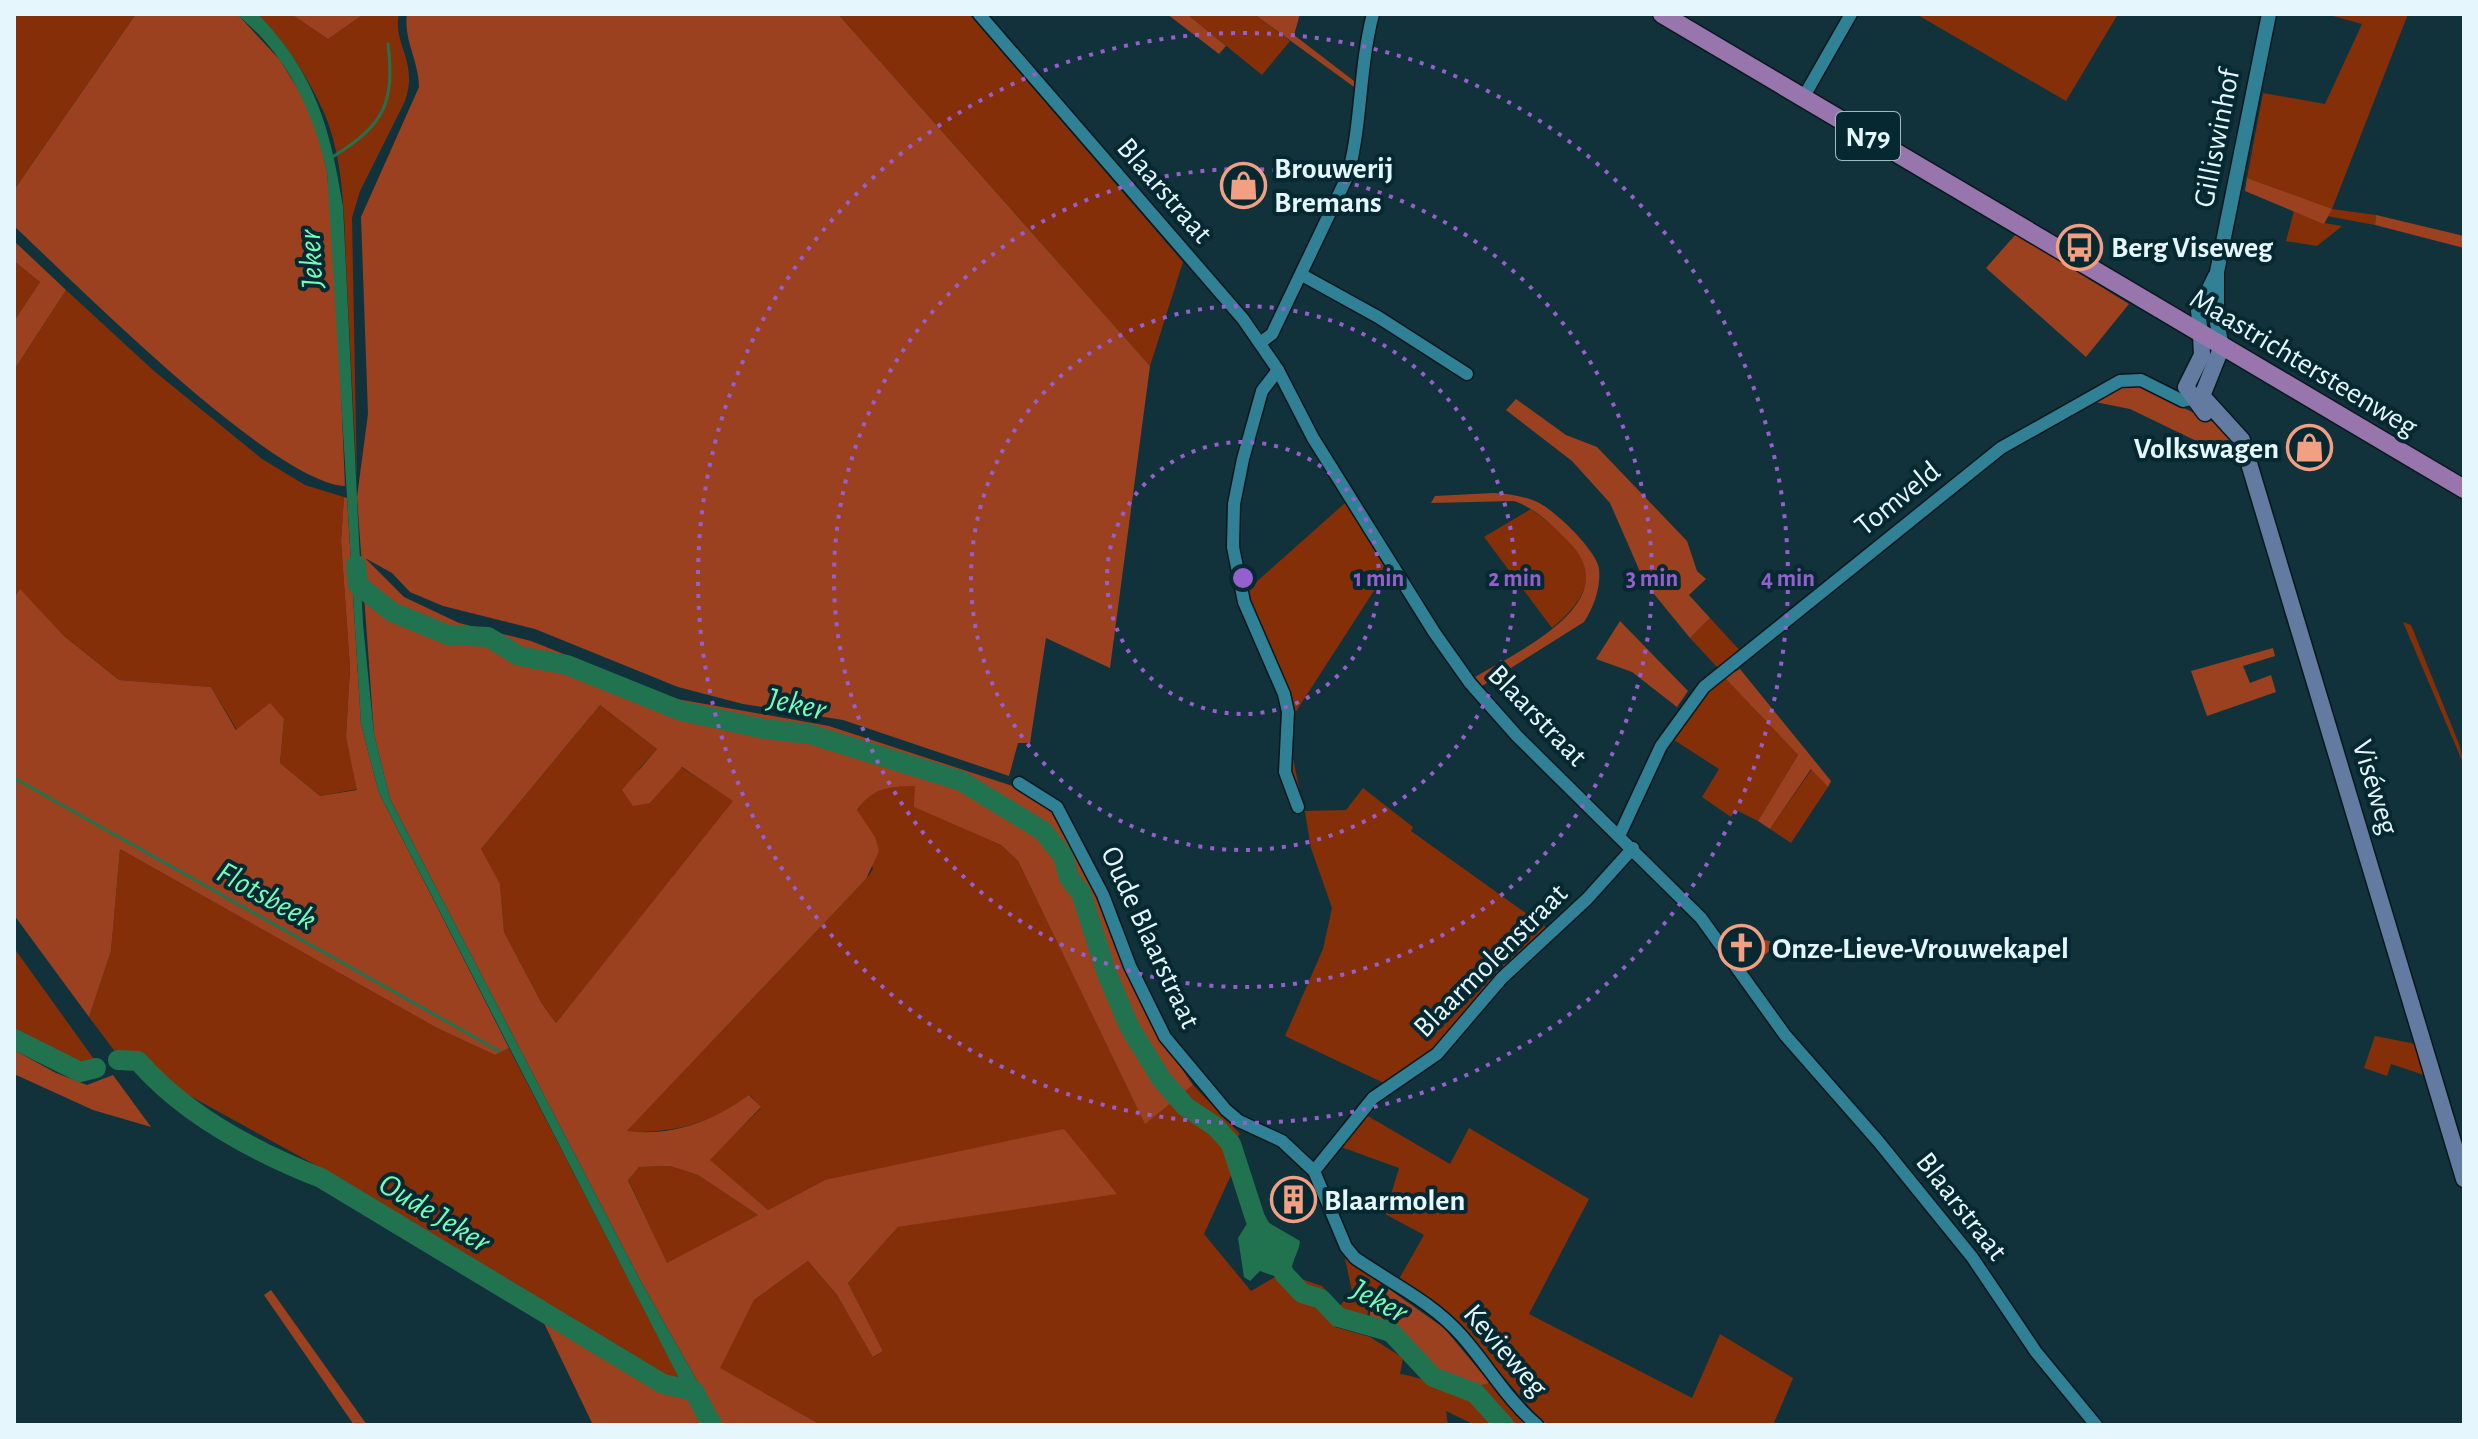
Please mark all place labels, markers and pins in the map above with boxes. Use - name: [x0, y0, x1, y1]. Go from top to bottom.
- place label: Brouwerij Bremans: [1274, 154, 1393, 218]
- shop icon: Brouwerij Bremans: [1219, 161, 1267, 209]
- bus stop icon: Berg Viseweg: [2056, 223, 2104, 271]
- place label: Berg Viseweg: [2111, 233, 2274, 263]
- shop icon: Volkswagen: [2286, 424, 2334, 472]
- place label: Volkswagen: [2134, 434, 2279, 464]
- centre of rings: [1229, 564, 1257, 592]
- church icon: Onze-Lieve-Vrouwekapel: [1717, 924, 1765, 972]
- place label: Onze-Lieve-Vrouwekapel: [1772, 934, 2069, 964]
- building icon: Blaarmolen: [1269, 1176, 1317, 1224]
- place label: Blaarmolen: [1324, 1186, 1465, 1216]

